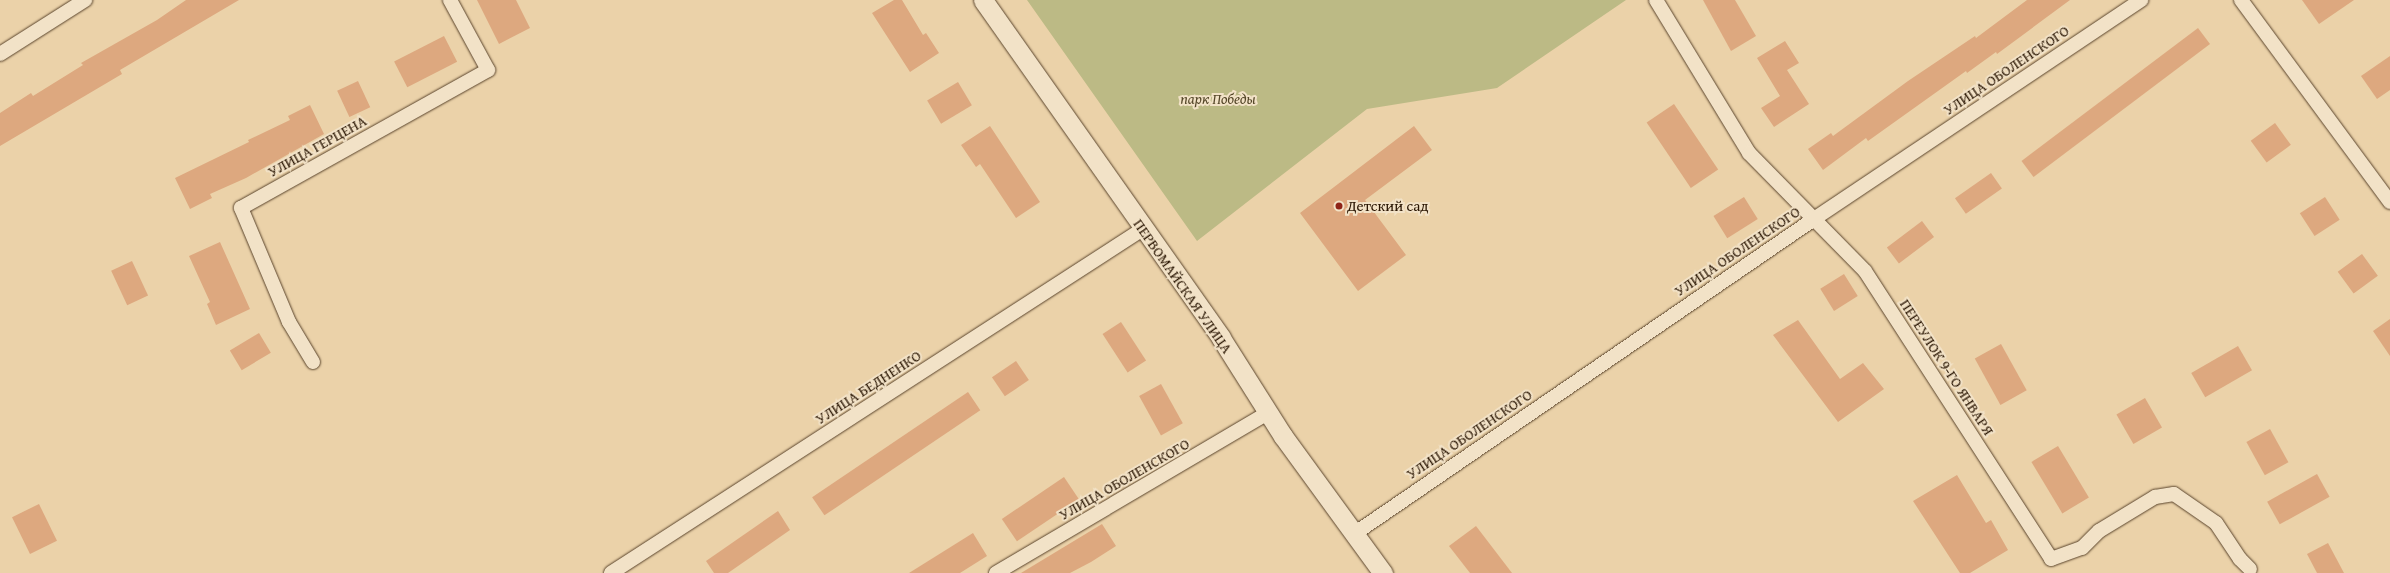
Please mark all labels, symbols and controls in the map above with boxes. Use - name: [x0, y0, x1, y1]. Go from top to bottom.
- street label: УЛИЦА ОБОЛЕНСКОГО: [1940, 21, 2072, 119]
- park label: парк Победы: [1180, 90, 1256, 108]
- street label: УЛИЦА ГЕРЦЕНА: [264, 111, 370, 181]
- place label: Детский сад: [1347, 197, 1428, 215]
- marker: Детский сад: [1334, 201, 1344, 211]
- street label: УЛИЦА ОБОЛЕНСКОГО: [1671, 202, 1803, 300]
- street label: ПЕРВОМАЙСКАЯ УЛИЦА: [1130, 215, 1236, 357]
- street label: ПЕРЕУЛОК 9-ГО ЯНВАРЯ: [1896, 296, 1998, 438]
- street label: УЛИЦА БЕДНЕНКО: [812, 346, 924, 428]
- street label: УЛИЦА ОБОЛЕНСКОГО: [1403, 385, 1535, 483]
- street label: УЛИЦА ОБОЛЕНСКОГО: [1056, 434, 1192, 524]

